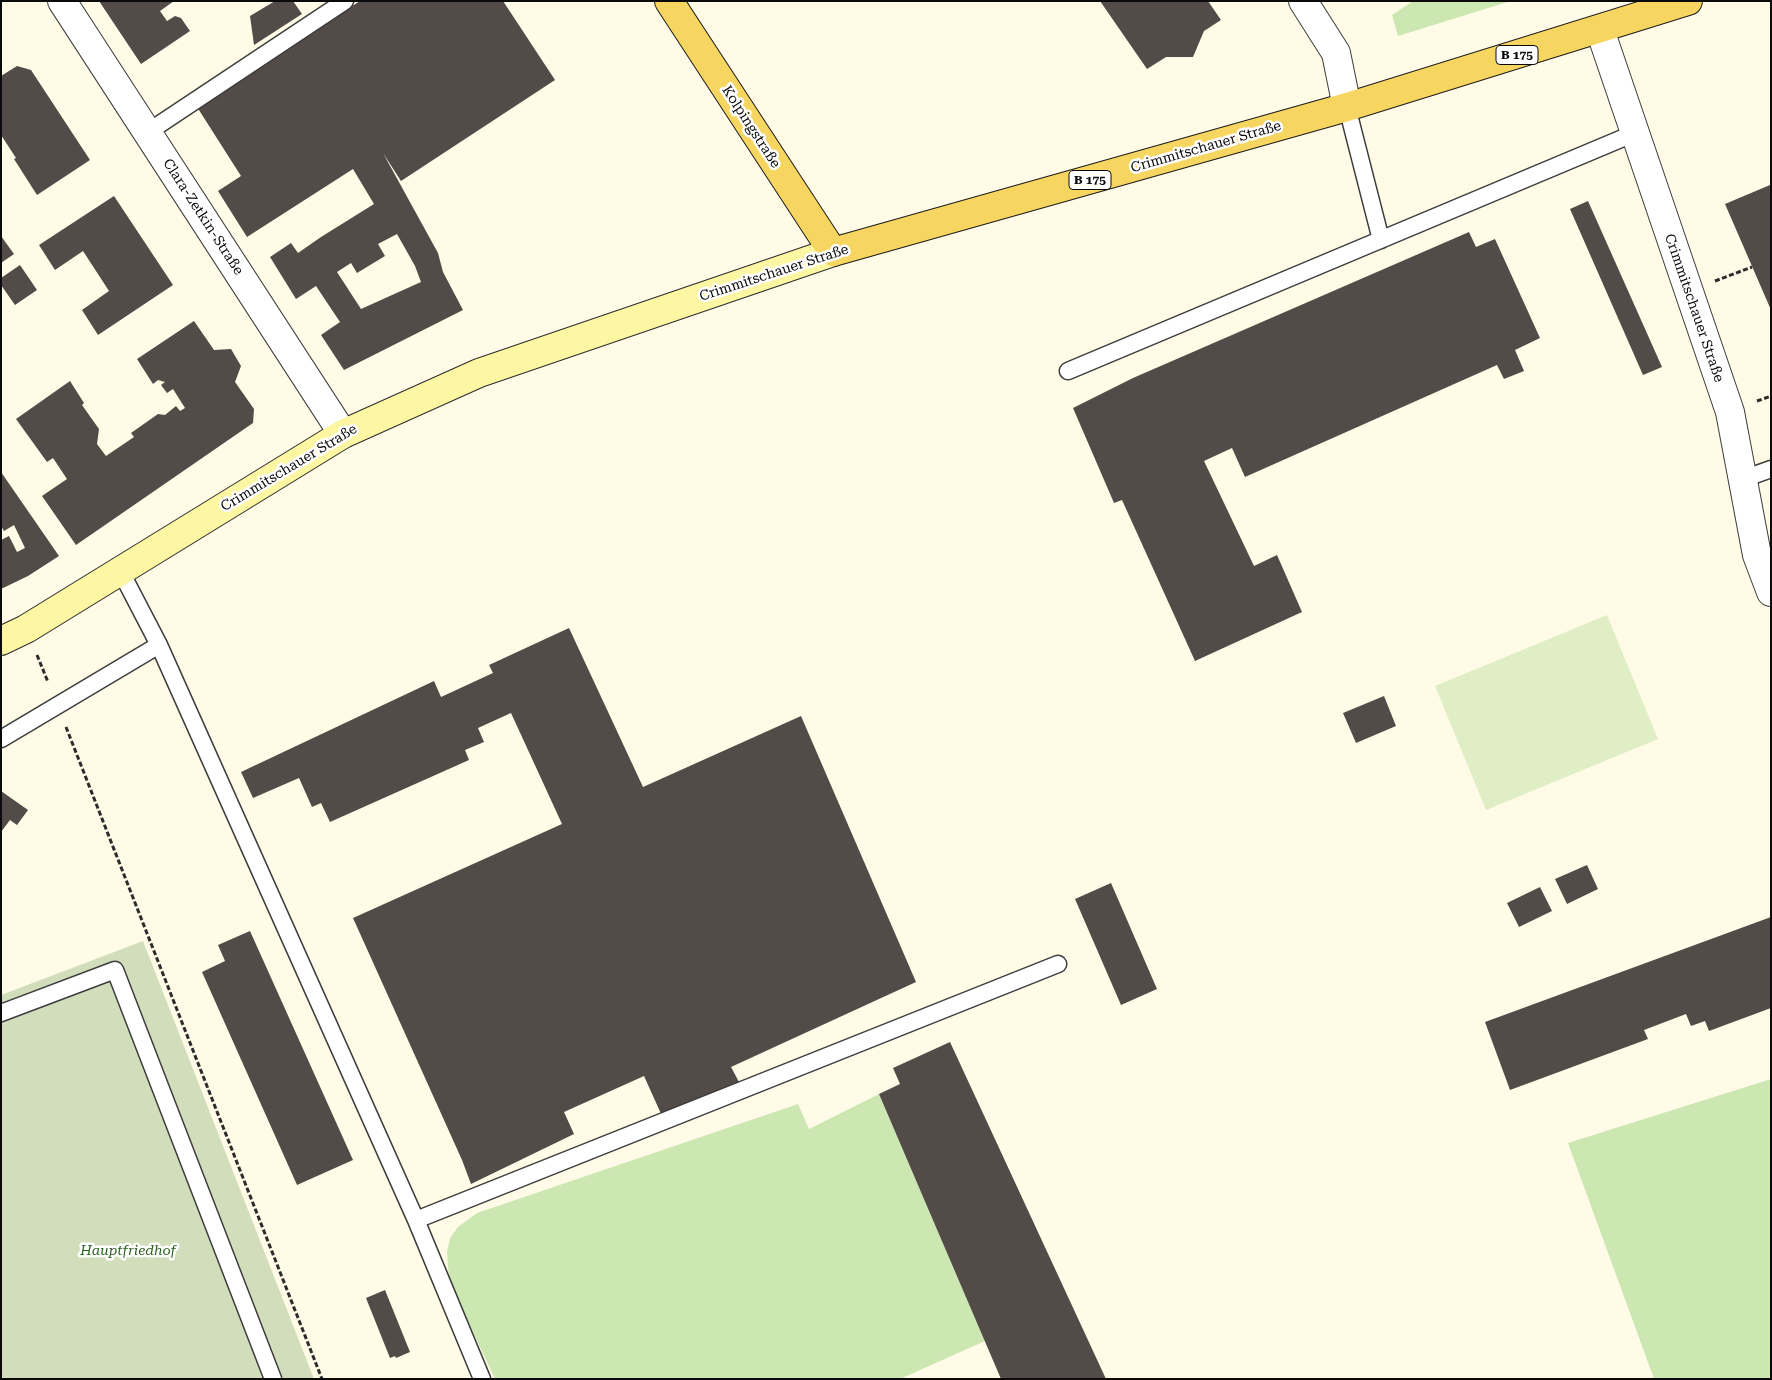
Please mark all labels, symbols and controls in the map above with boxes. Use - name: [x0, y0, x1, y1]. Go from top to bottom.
- road number: B 175: [1496, 46, 1538, 64]
- street label: Kolpingstraße: [718, 83, 784, 171]
- street label: Crimmitschauer Straße: [1129, 117, 1283, 177]
- street label: Clara-Zetkin-Straße: [159, 156, 247, 278]
- road number: B 175: [1069, 170, 1111, 190]
- street label: Crimmitschauer Straße: [1661, 232, 1727, 384]
- street label: Crimmitschauer Straße: [697, 241, 851, 305]
- street label: Crimmitschauer Straße: [218, 421, 360, 515]
- park label: Hauptfriedhof: [80, 1243, 176, 1259]

